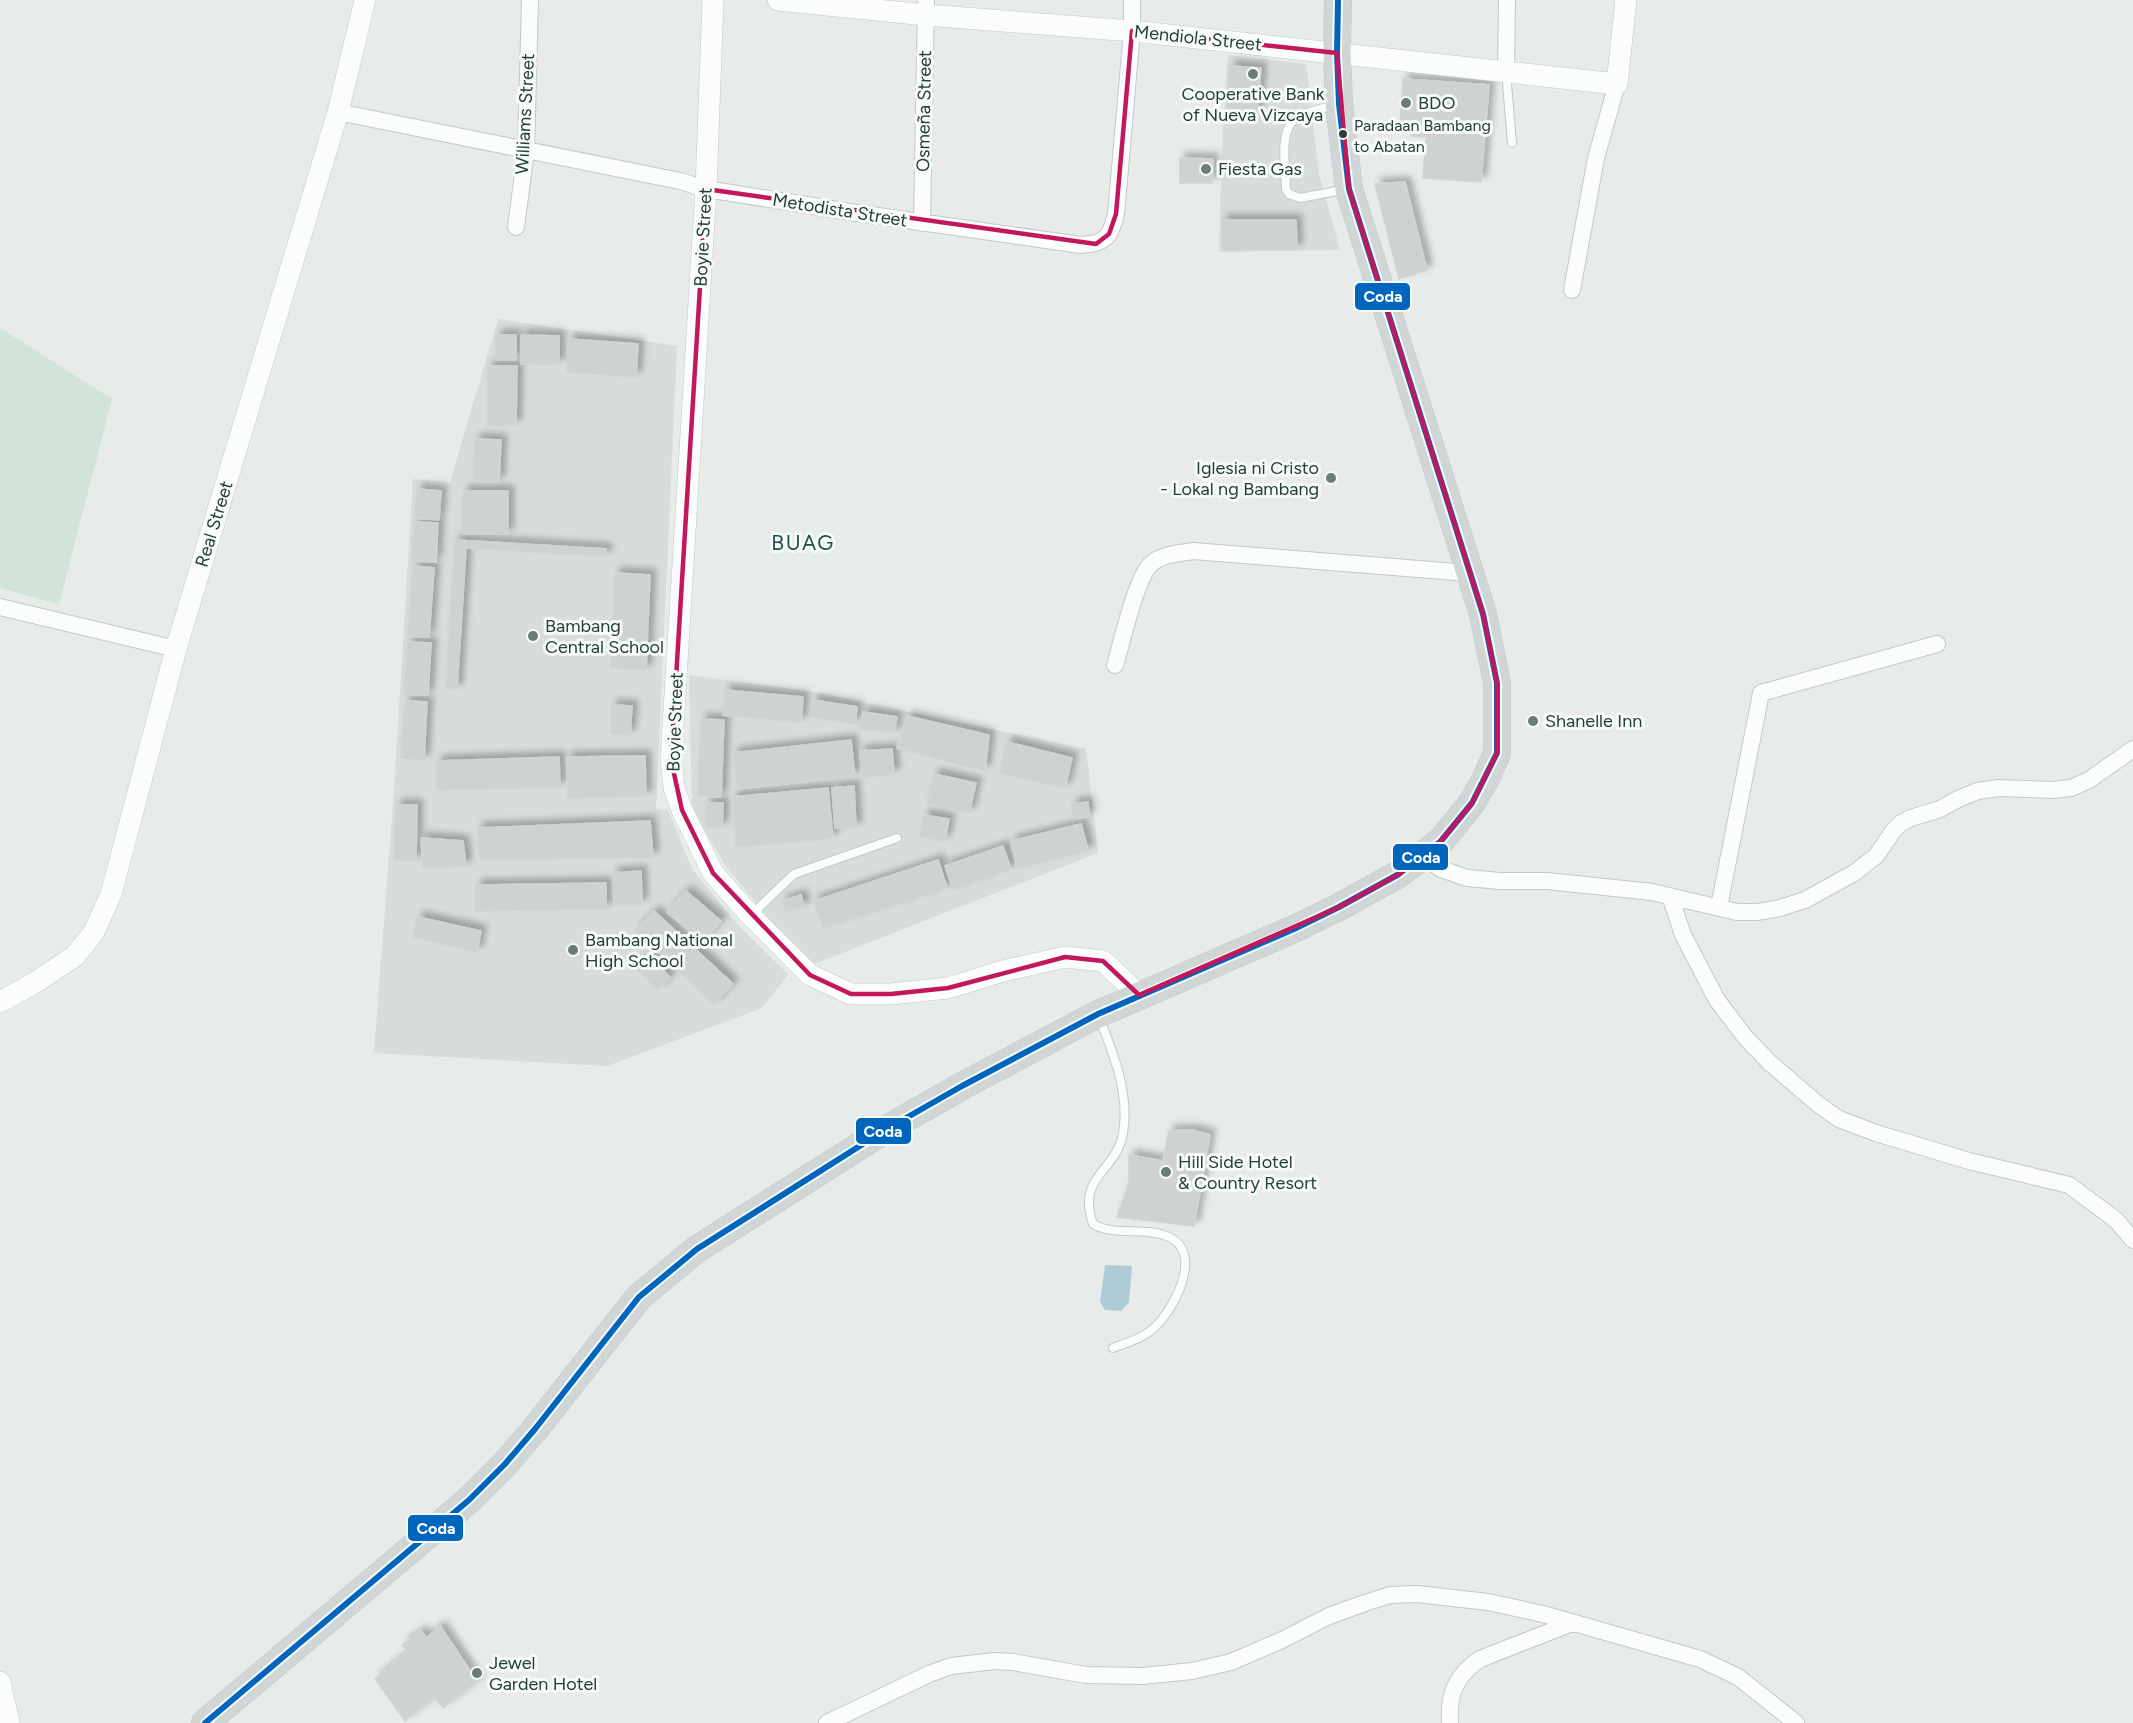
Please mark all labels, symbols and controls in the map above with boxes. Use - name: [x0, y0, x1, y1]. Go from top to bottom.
- street label: Mendiola Street: [1133, 20, 1263, 56]
- street label: Osmeña Street: [912, 50, 936, 172]
- street label: Williams Street: [511, 53, 539, 175]
- marker: Cooperative Bank of Nueva Vizcaya: [1246, 67, 1260, 81]
- place label: Cooperative Bank of Nueva Vizcaya: [1182, 83, 1325, 126]
- place label: BDO: [1418, 92, 1455, 114]
- marker: BDO: [1399, 96, 1413, 110]
- place label: Paradaan Bambang to Abatan: [1354, 116, 1491, 156]
- marker: Paradaan Bambang to Abatan: [1337, 128, 1349, 140]
- place label: Fiesta Gas: [1218, 158, 1302, 180]
- marker: Fiesta Gas: [1199, 162, 1213, 176]
- street label: Boyie Street: [689, 187, 717, 287]
- street label: Metodista Street: [771, 188, 909, 232]
- line badge: Coda: [1354, 282, 1411, 311]
- text: Coda: [1364, 287, 1402, 306]
- place label: Iglesia ni Cristo - Lokal ng Bambang: [1160, 457, 1319, 500]
- marker: Iglesia ni Cristo - Lokal ng Bambang: [1324, 471, 1338, 485]
- street label: Real Street: [190, 478, 238, 570]
- district label: BUAG: [771, 530, 835, 555]
- place label: Bambang Central School: [545, 615, 664, 658]
- marker: Bambang Central School: [526, 629, 540, 643]
- street label: Boyie Street: [662, 672, 688, 772]
- place label: Shanelle Inn: [1545, 710, 1642, 732]
- marker: Shanelle Inn: [1526, 714, 1540, 728]
- line badge: Coda: [1392, 843, 1449, 871]
- text: Coda: [1402, 848, 1440, 867]
- place label: Bambang National High School: [585, 929, 733, 972]
- marker: Bambang National High School: [566, 943, 580, 957]
- line badge: Coda: [855, 1117, 912, 1145]
- text: Coda: [864, 1122, 902, 1141]
- place label: Hill Side Hotel & Country Resort: [1178, 1151, 1317, 1194]
- marker: Hill Side Hotel & Country Resort: [1159, 1165, 1173, 1179]
- line badge: Coda: [407, 1514, 464, 1542]
- text: Coda: [417, 1519, 455, 1538]
- place label: Jewel Garden Hotel: [489, 1652, 597, 1695]
- marker: Jewel Garden Hotel: [470, 1666, 484, 1680]

